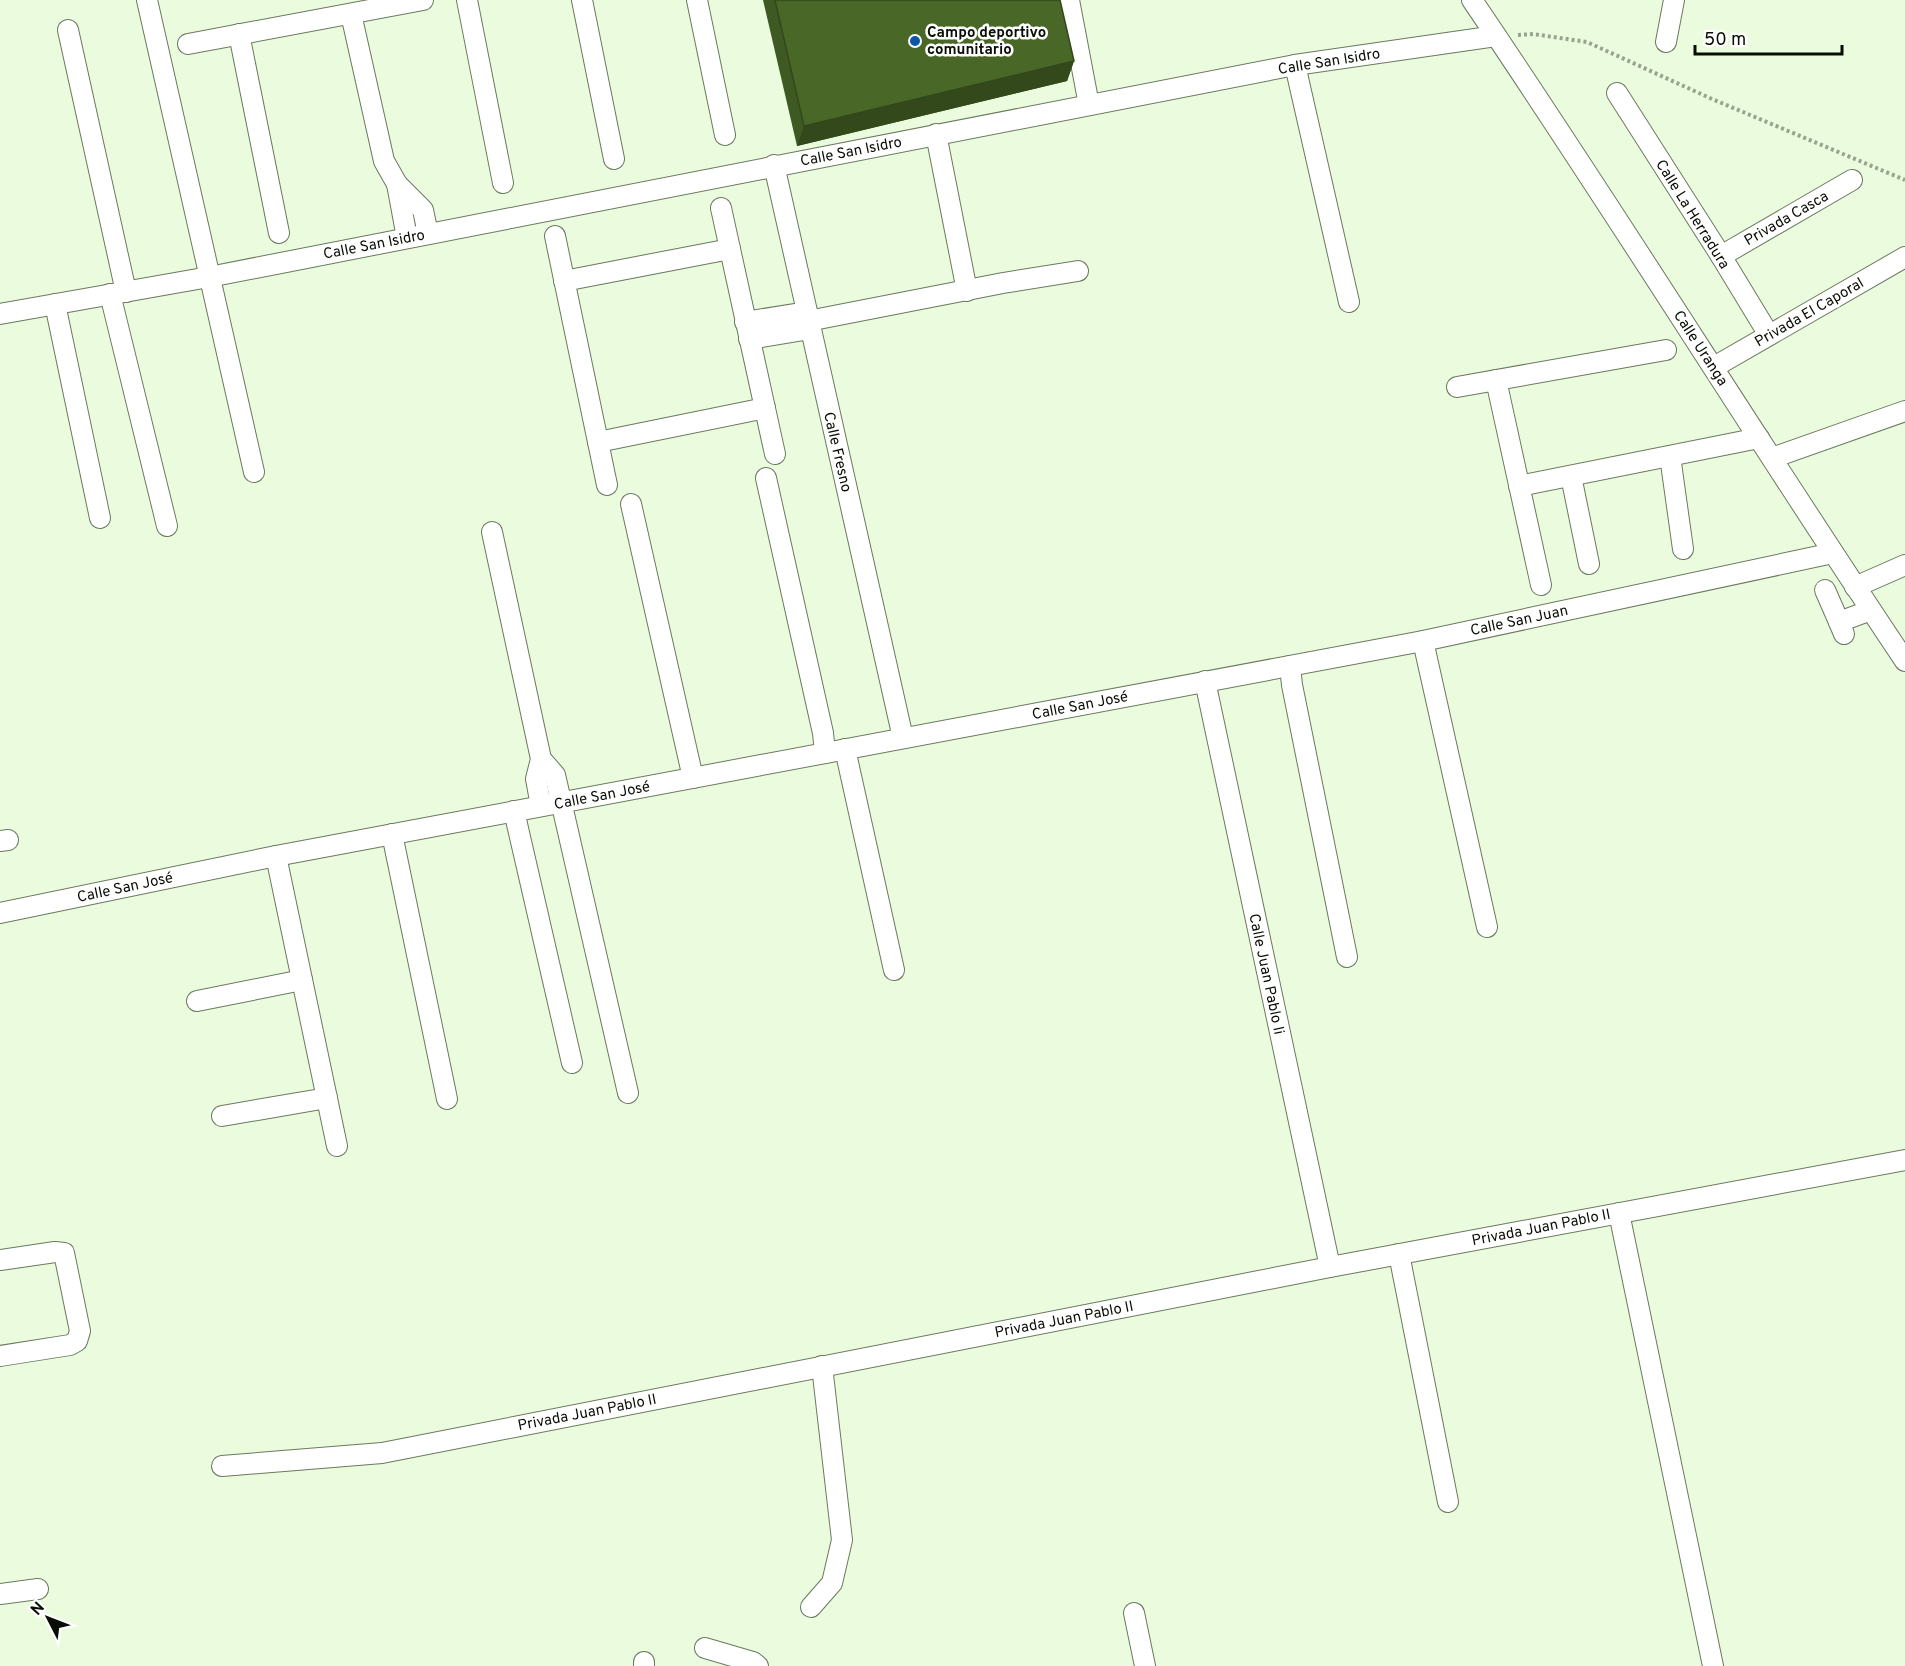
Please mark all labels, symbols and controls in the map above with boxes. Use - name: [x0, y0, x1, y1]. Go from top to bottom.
- scale bar: [1695, 18, 1842, 56]
- place label: Campo deportivo comunitario: [927, 24, 1046, 60]
- text: 50 m: [1704, 29, 1746, 52]
- marker: Campo deportivo comunitario: [908, 34, 922, 48]
- street label: Calle San Isidro: [1277, 45, 1382, 80]
- street label: Calle San Isidro: [799, 133, 904, 172]
- street label: Calle La Herradura: [1650, 157, 1733, 273]
- street label: Privada Casca: [1741, 188, 1832, 251]
- street label: Calle San Isidro: [322, 226, 427, 265]
- street label: Privada El Caporal: [1752, 274, 1868, 352]
- street label: Calle Uranga: [1668, 308, 1731, 390]
- street label: Calle Fresno: [818, 410, 855, 494]
- street label: Calle San Juan: [1469, 602, 1570, 641]
- street label: Calle San José: [1031, 688, 1130, 725]
- street label: Calle San José: [553, 778, 652, 815]
- street label: Calle San José: [76, 869, 175, 908]
- street label: Calle Juan Pablo Ii: [1243, 912, 1288, 1037]
- street label: Privada Juan Pablo II: [1470, 1206, 1612, 1251]
- street label: Privada Juan Pablo II: [993, 1298, 1135, 1343]
- street label: Privada Juan Pablo II: [516, 1391, 658, 1436]
- north arrow: [18, 1588, 78, 1648]
- text: N: [27, 1598, 50, 1620]

